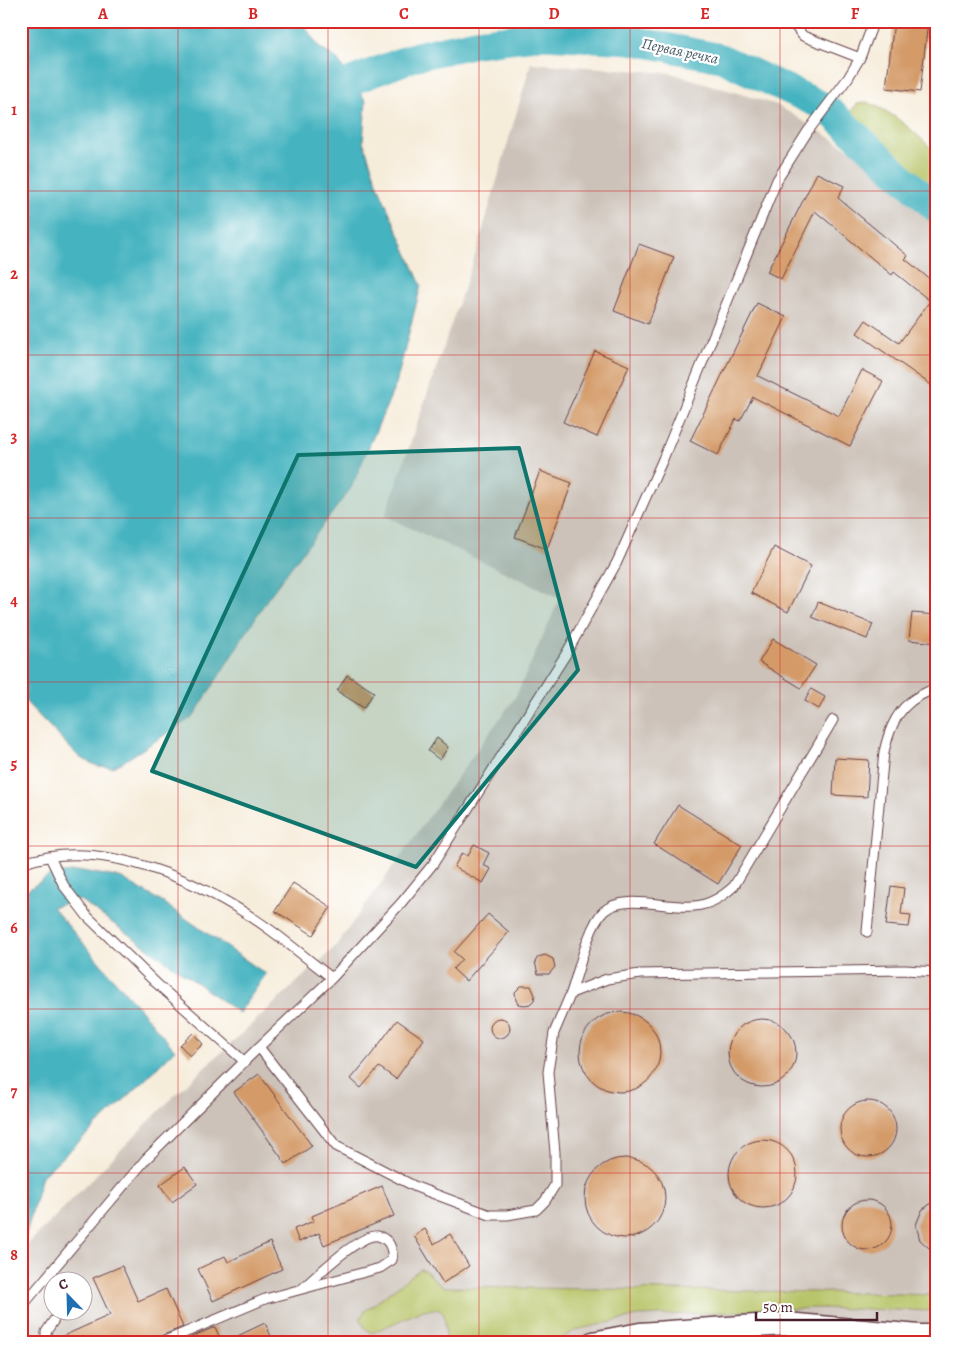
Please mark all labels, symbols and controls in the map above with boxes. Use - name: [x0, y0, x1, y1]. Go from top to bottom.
- text: A: [97, 3, 109, 25]
- text: B: [248, 3, 258, 25]
- text: C: [399, 3, 409, 25]
- text: D: [548, 3, 560, 25]
- text: E: [700, 3, 710, 25]
- text: F: [851, 3, 860, 25]
- water label: Первая речка: [640, 33, 720, 69]
- text: 1: [11, 99, 17, 121]
- text: 2: [10, 263, 18, 285]
- text: 3: [11, 426, 18, 448]
- text: 4: [10, 590, 18, 612]
- text: 5: [11, 753, 18, 775]
- text: 6: [10, 917, 18, 939]
- text: 7: [11, 1081, 18, 1103]
- text: 8: [10, 1244, 18, 1266]
- north arrow: [42, 1272, 92, 1322]
- text: С: [55, 1274, 71, 1295]
- scale bar: [756, 1289, 877, 1321]
- text: 50 m: [763, 1297, 793, 1317]

